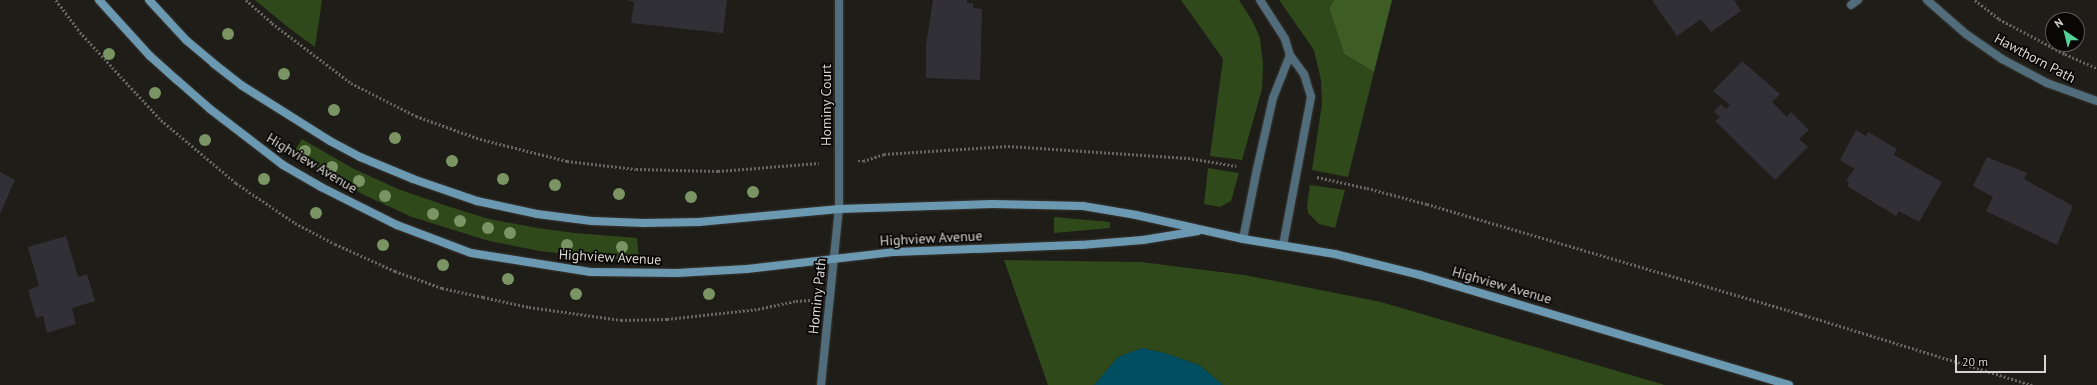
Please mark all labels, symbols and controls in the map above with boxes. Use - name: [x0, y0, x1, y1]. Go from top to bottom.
- north arrow: [2045, 12, 2085, 52]
- text: N: [2052, 15, 2066, 31]
- street label: Hawthorn Path: [1992, 30, 2078, 86]
- street label: Hominy Court: [818, 64, 834, 146]
- street label: Highview Avenue: [263, 129, 361, 197]
- street label: Highview Avenue: [879, 227, 983, 249]
- street label: Highview Avenue: [558, 246, 662, 268]
- street label: Hominy Path: [805, 257, 829, 335]
- street label: Highview Avenue: [1450, 263, 1554, 307]
- scale bar: [1957, 347, 2048, 373]
- text: 20 m: [1962, 354, 1988, 369]

